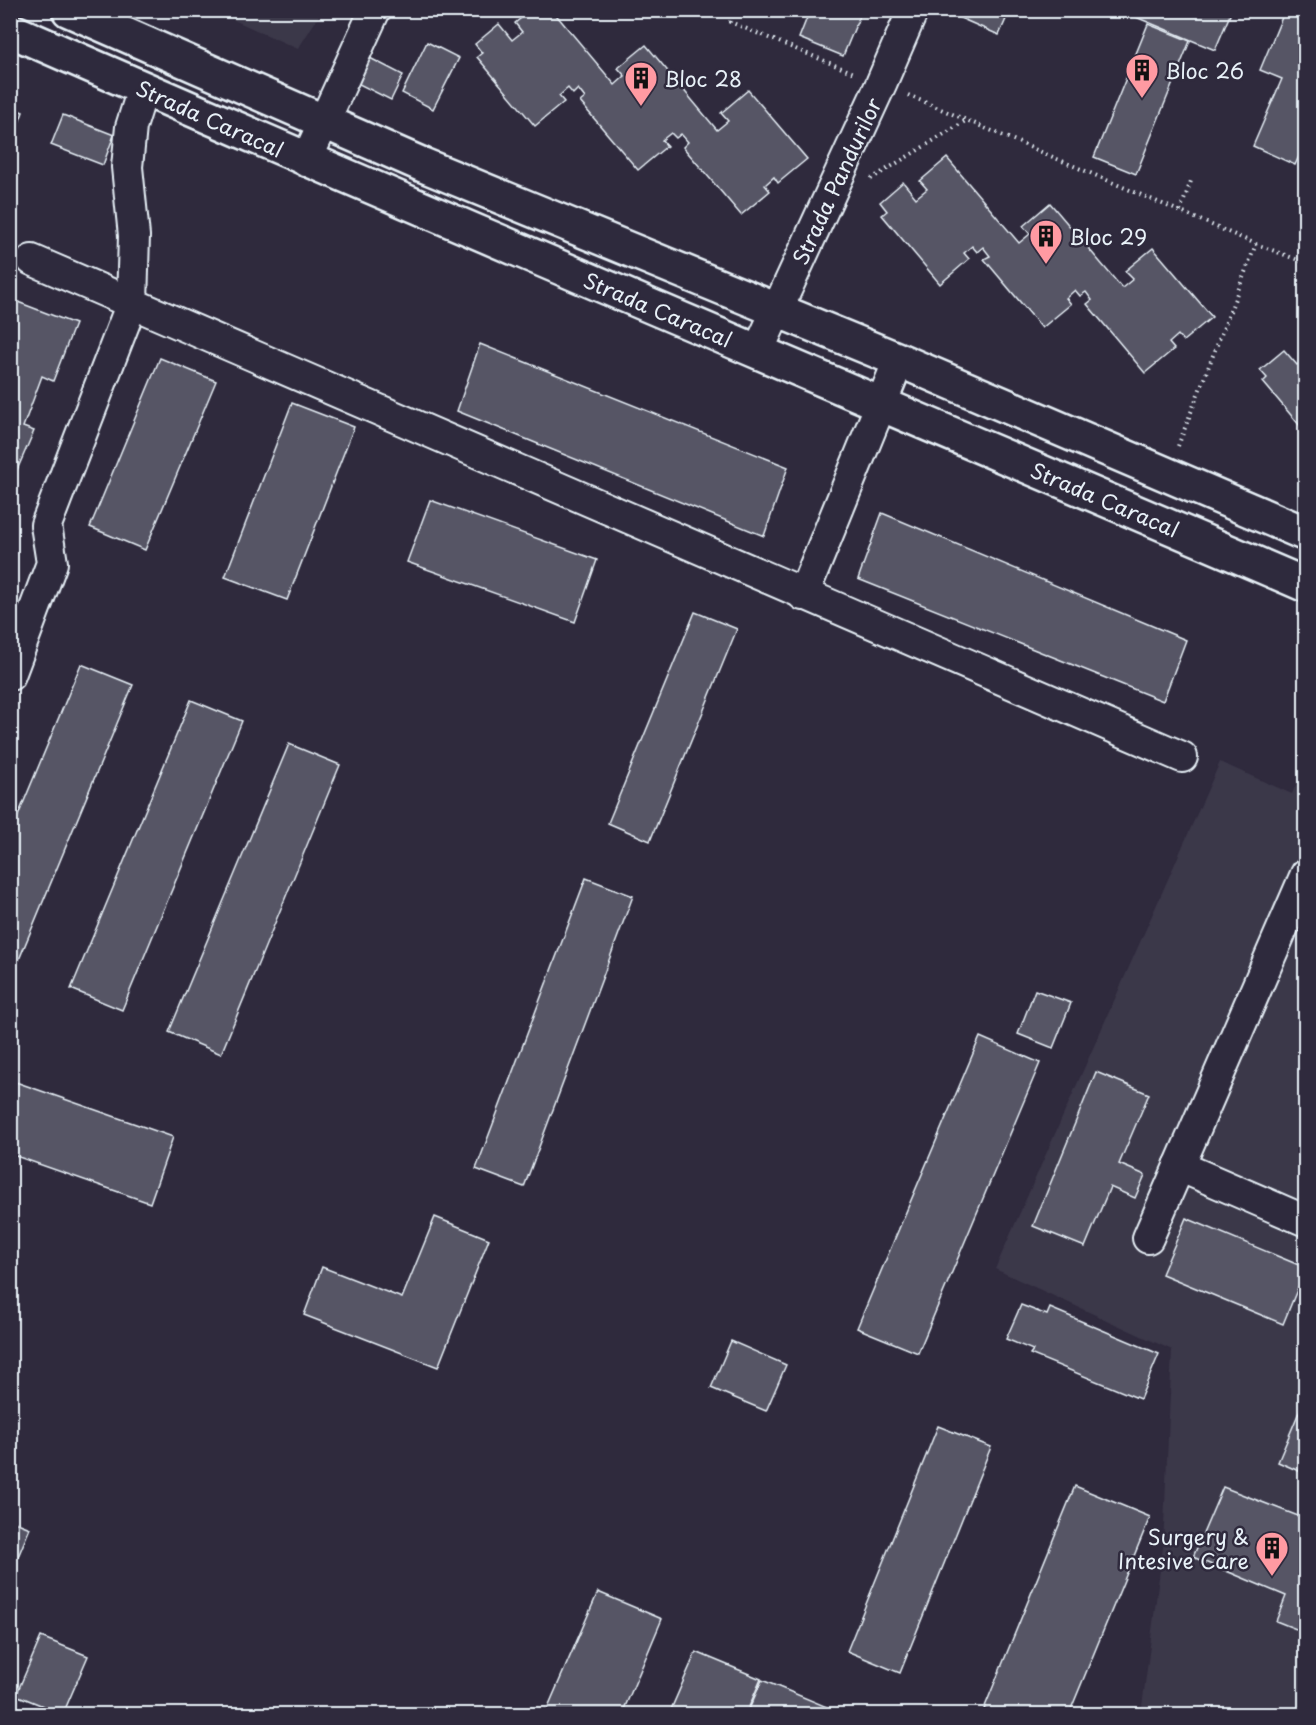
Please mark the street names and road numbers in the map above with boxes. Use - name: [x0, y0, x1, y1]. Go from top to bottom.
- street label: Strada Caracal: [131, 71, 289, 165]
- street label: Strada Pandurilor: [783, 92, 889, 270]
- street label: Strada Caracal: [579, 263, 737, 355]
- street label: Strada Caracal: [1026, 453, 1184, 545]

